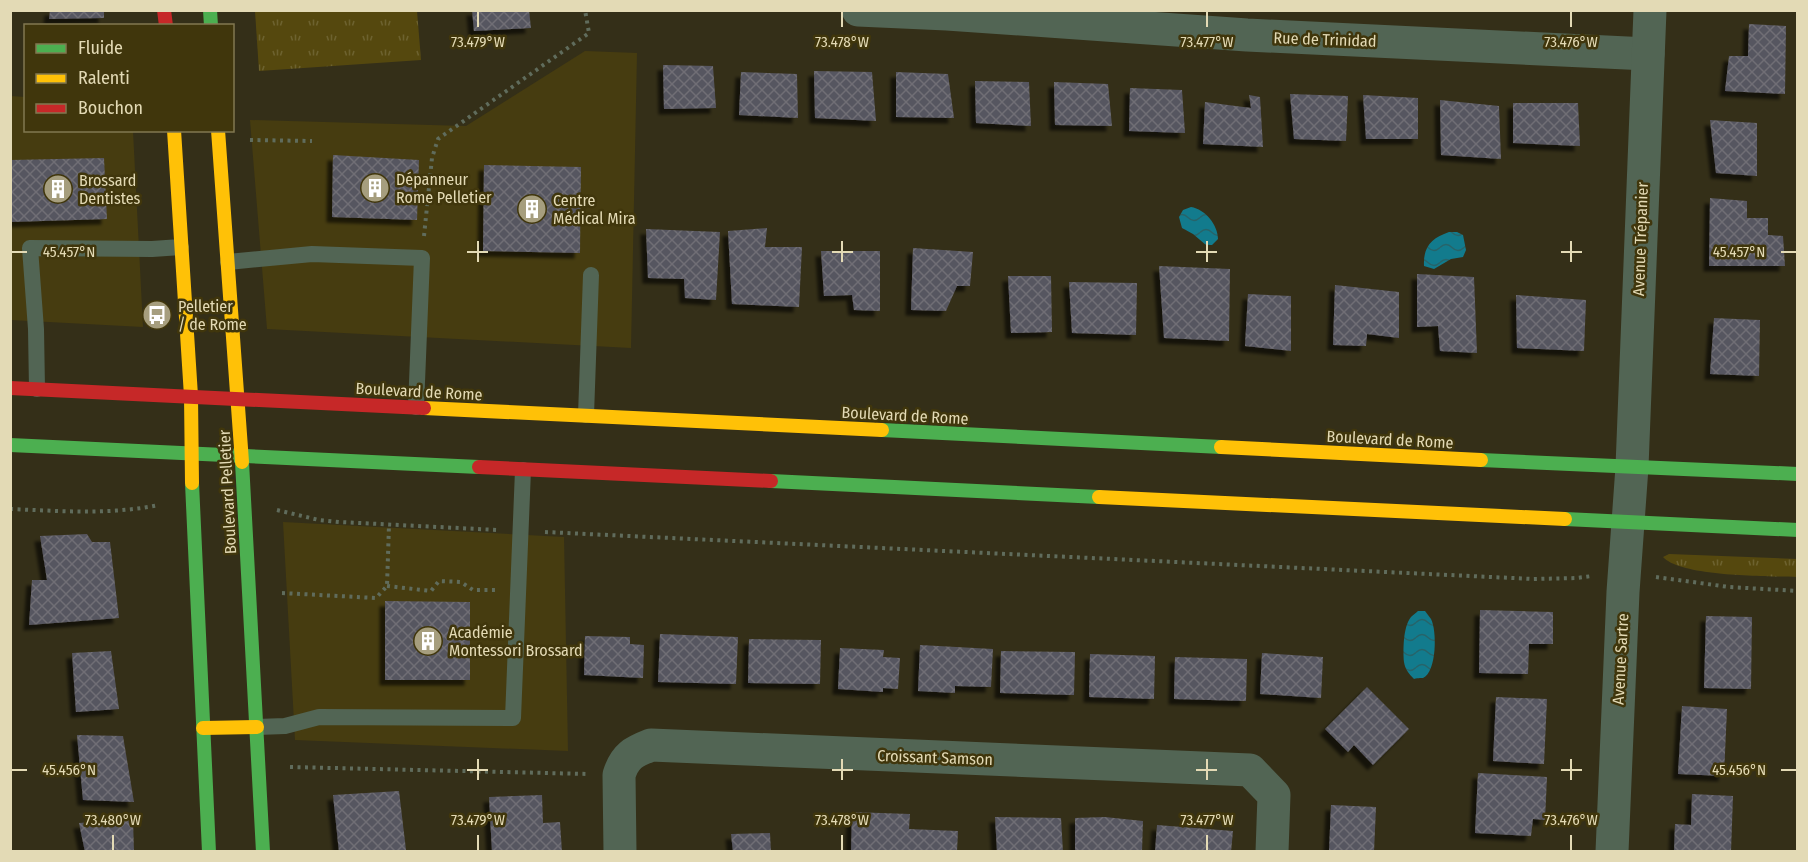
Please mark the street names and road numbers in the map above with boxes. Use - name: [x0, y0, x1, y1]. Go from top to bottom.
- street label: Rue de Trinidad: [1273, 28, 1377, 51]
- street label: Avenue Trépanier: [1629, 181, 1652, 296]
- street label: Boulevard de Rome: [355, 379, 483, 404]
- street label: Boulevard de Rome: [841, 403, 969, 428]
- street label: Boulevard de Rome: [1326, 427, 1454, 452]
- street label: Boulevard Pelletier: [215, 429, 240, 555]
- street label: Avenue Sartre: [1609, 613, 1632, 705]
- street label: Croissant Samson: [877, 746, 993, 769]

